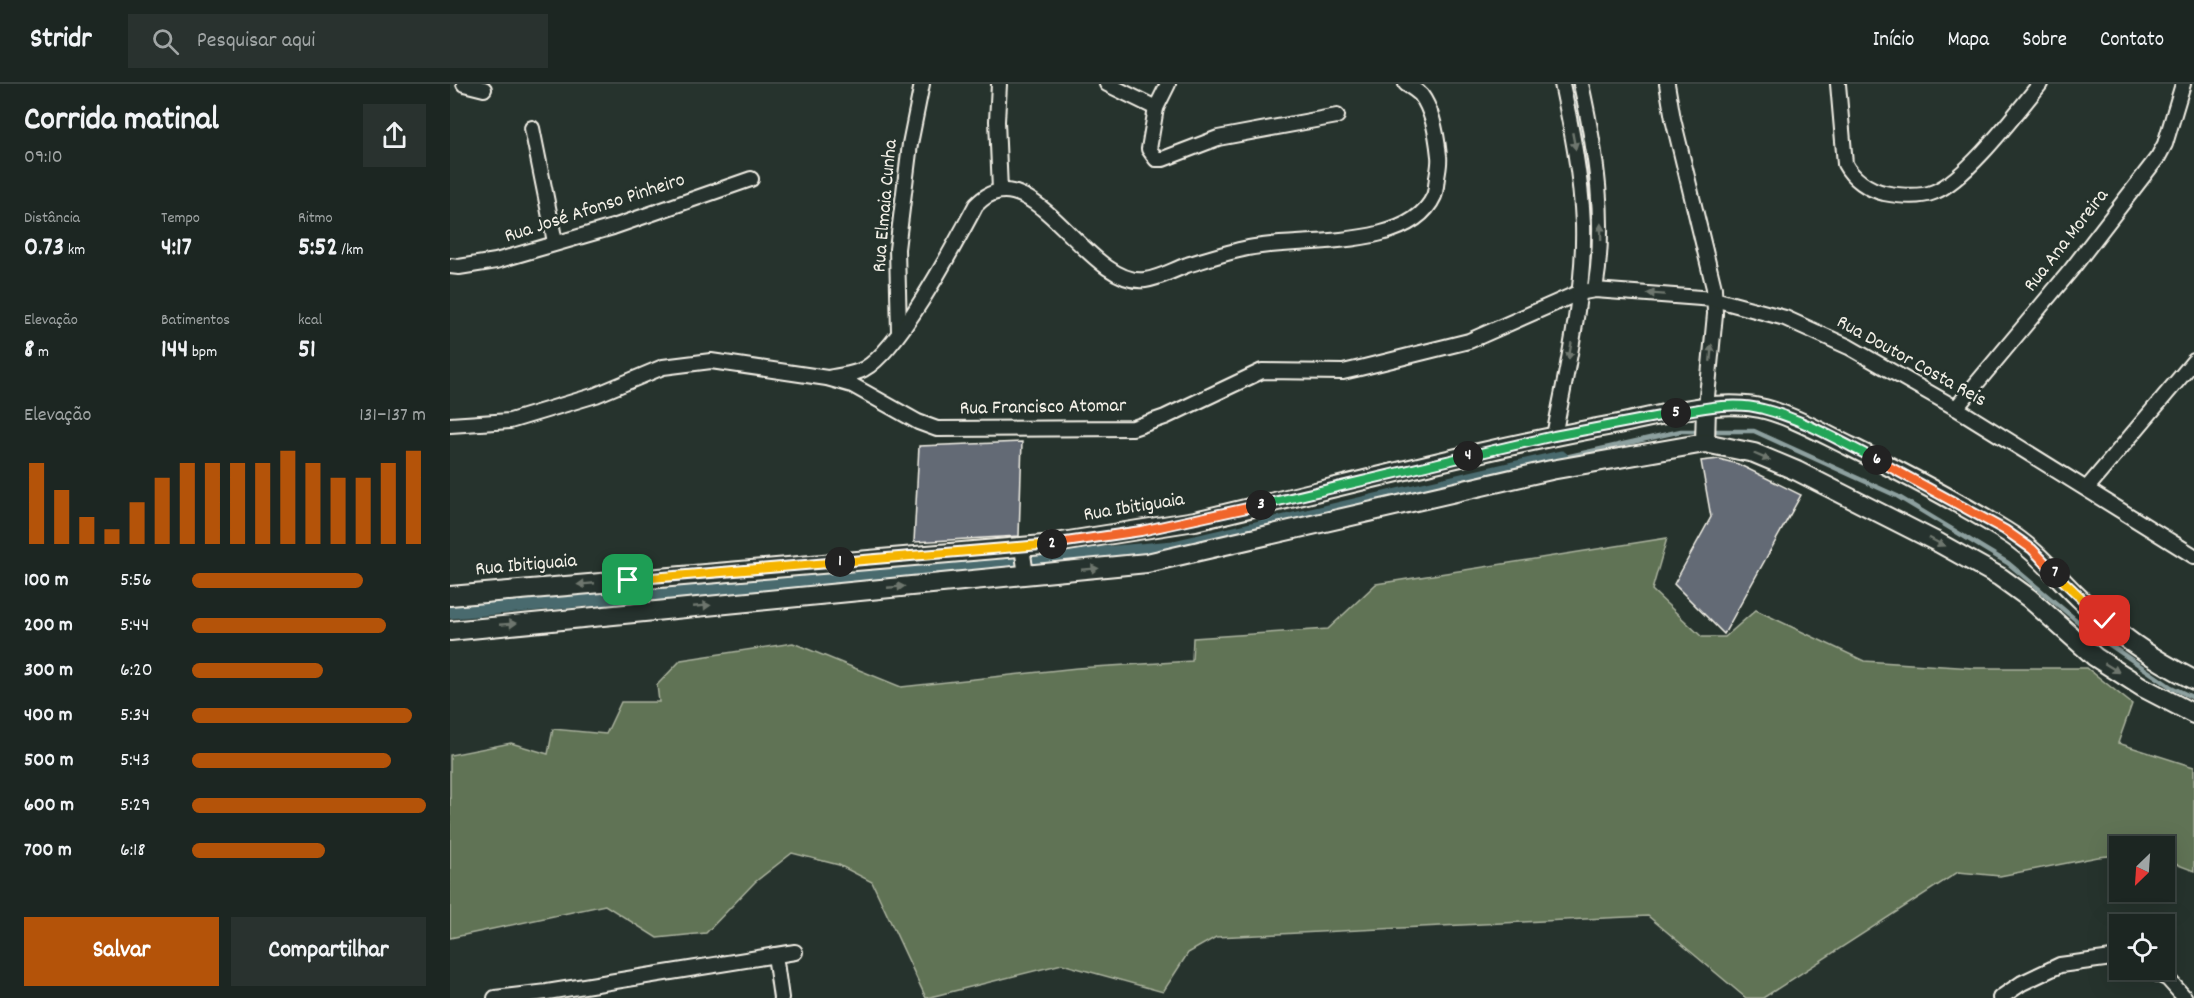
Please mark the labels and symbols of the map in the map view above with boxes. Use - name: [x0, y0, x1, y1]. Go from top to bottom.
- one-way arrow: [1570, 132, 1579, 151]
- street label: Rua Elmaia Cunha: [866, 138, 906, 274]
- street label: Rua José Afonso Pinheiro: [501, 167, 689, 251]
- street label: Rua Ana Moreira: [2018, 183, 2117, 298]
- one-way arrow: [1596, 223, 1605, 242]
- one-way arrow: [1647, 290, 1666, 299]
- street label: Rua Doutor Costa Reis: [1831, 309, 1991, 415]
- one-way arrow: [1565, 342, 1574, 361]
- one-way arrow: [1707, 343, 1716, 362]
- street label: Rua Francisco Atomar: [959, 393, 1127, 423]
- pin: 5: [1661, 398, 1691, 428]
- pin: 4: [1453, 441, 1483, 471]
- pin: 6: [1862, 445, 1892, 475]
- one-way arrow: [1753, 453, 1771, 462]
- street label: Rua Ibitiguaia: [1082, 486, 1187, 530]
- pin: 3: [1246, 490, 1276, 520]
- pin: 2: [1037, 529, 1067, 559]
- one-way arrow: [1929, 537, 1946, 547]
- pin: 1: [825, 547, 855, 577]
- street label: Rua Ibitiguaia: [474, 548, 578, 584]
- pin: [602, 554, 653, 605]
- pin: 7: [2040, 558, 2070, 588]
- one-way arrow: [1081, 564, 1100, 574]
- one-way arrow: [577, 579, 596, 588]
- one-way arrow: [887, 582, 906, 592]
- pin: [2079, 595, 2130, 646]
- one-way arrow: [693, 601, 712, 611]
- one-way arrow: [499, 619, 518, 629]
- one-way arrow: [2103, 662, 2120, 673]
- north arrow: [2109, 836, 2175, 902]

